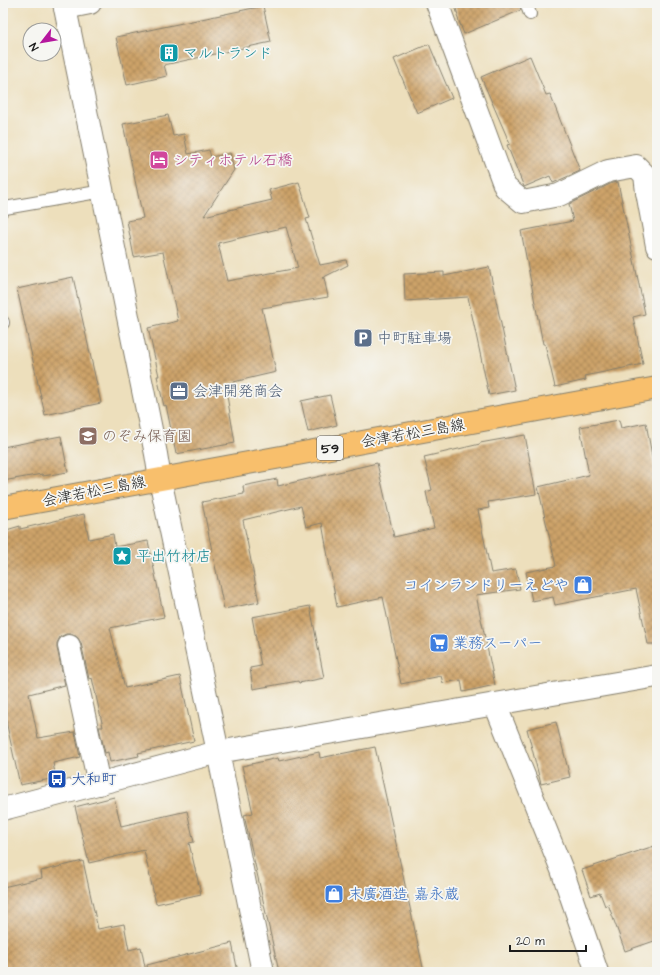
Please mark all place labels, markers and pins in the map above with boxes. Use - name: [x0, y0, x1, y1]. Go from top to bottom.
- building icon: マルトランド: [158, 42, 180, 64]
- place label: マルトランド: [183, 43, 273, 64]
- hotel icon: シティホテル石橋: [148, 149, 170, 171]
- place label: シティホテル石橋: [173, 150, 292, 171]
- parking icon: 中町駐車場: [352, 327, 374, 349]
- place label: 中町駐車場: [377, 328, 452, 349]
- office icon: 会津開発商会: [168, 380, 190, 402]
- place label: 会津開発商会: [193, 381, 283, 402]
- school or university icon: のぞみ保育園: [77, 425, 99, 447]
- place label: のぞみ保育園: [102, 426, 192, 447]
- place icon: 平出竹材店: [111, 545, 133, 567]
- place label: 平出竹材店: [136, 546, 211, 567]
- shop icon: コインランドリーえどや: [572, 574, 594, 596]
- place label: コインランドリーえどや: [403, 575, 569, 596]
- supermarket icon: 業務スーパー: [428, 632, 450, 654]
- place label: 業務スーパー: [453, 633, 542, 654]
- bus stop icon: 大和町: [46, 768, 68, 790]
- place label: 大和町: [71, 769, 117, 790]
- shop icon: 末廣酒造 嘉永蔵: [323, 883, 345, 905]
- place label: 末廣酒造 嘉永蔵: [348, 884, 459, 905]

